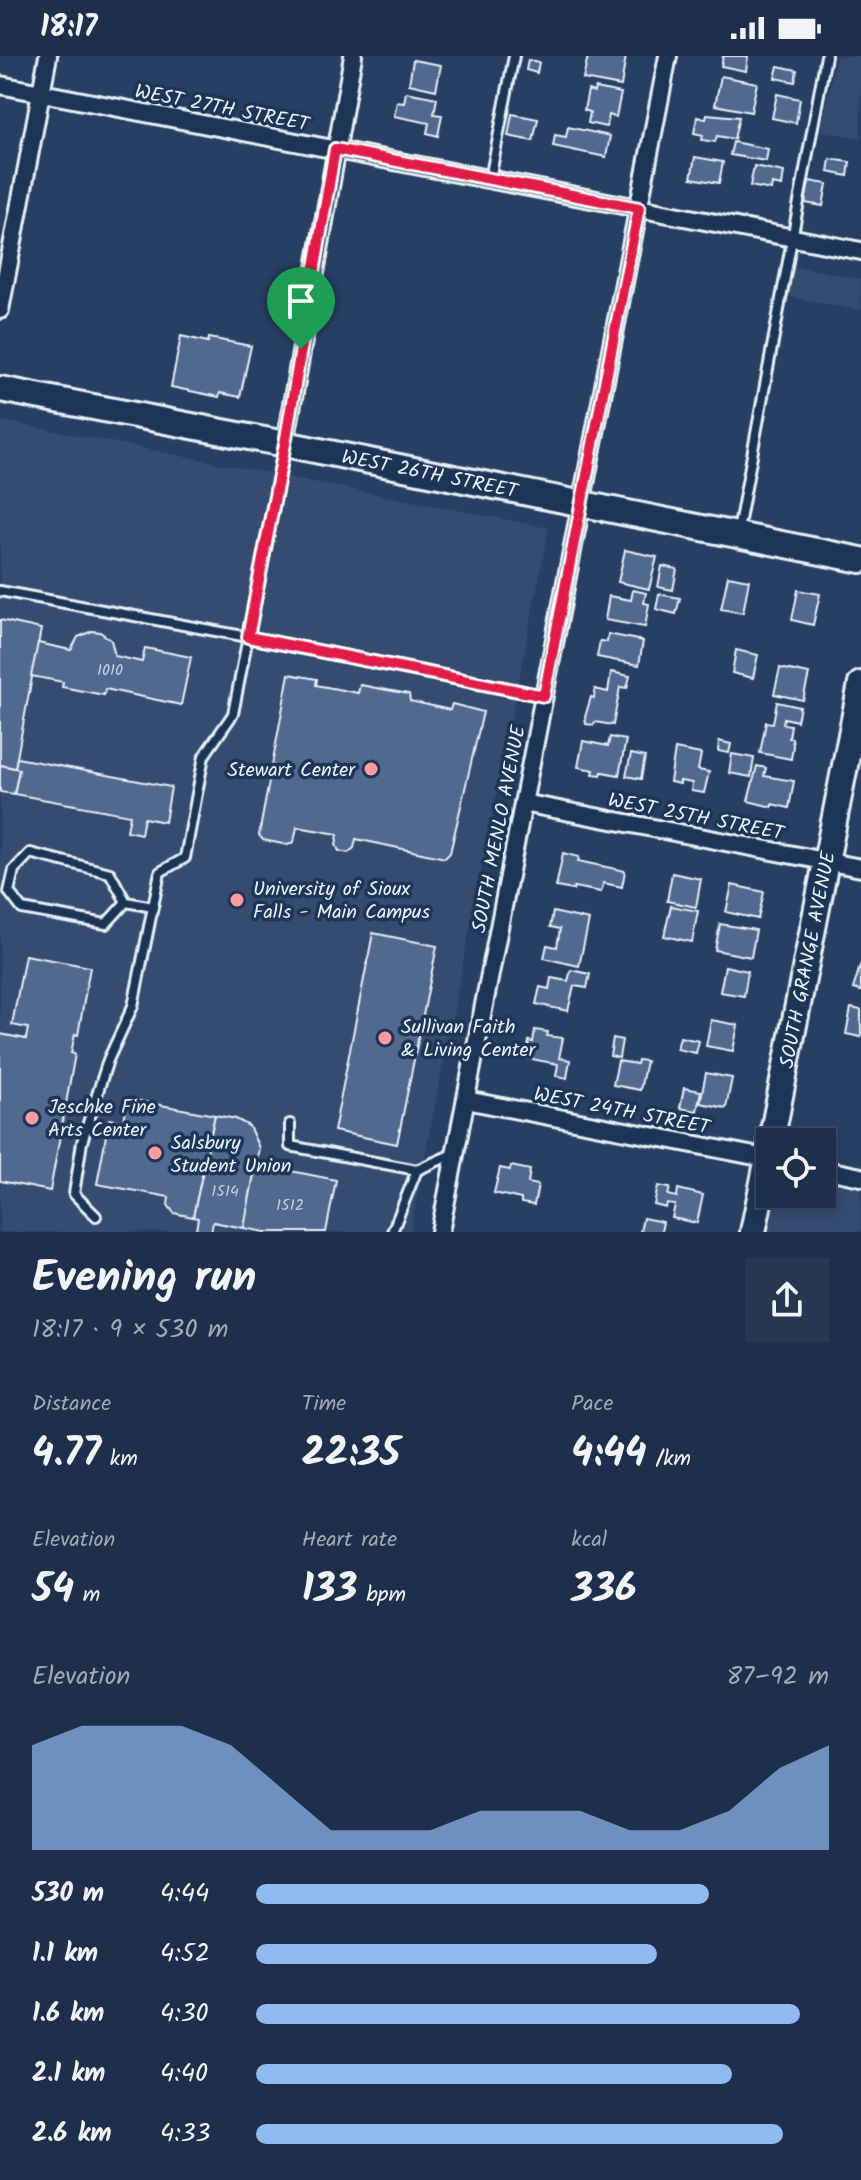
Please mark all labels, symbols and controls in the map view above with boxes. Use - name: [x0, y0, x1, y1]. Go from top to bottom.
- text: 18:17: [40, 4, 97, 52]
- street label: WEST 27TH STREET: [132, 76, 314, 142]
- pin: [267, 267, 335, 349]
- icon: arrive: [279, 279, 323, 323]
- street label: WEST 26TH STREET: [339, 442, 522, 509]
- house number: 1010: [97, 658, 123, 683]
- street label: SOUTH MENLO AVENUE: [464, 722, 536, 936]
- place label: Stewart Center: [227, 755, 356, 787]
- marker: Stewart Center: [362, 760, 380, 778]
- street label: WEST 25TH STREET: [605, 785, 788, 851]
- street label: SOUTH GRANGE AVENUE: [772, 847, 846, 1071]
- place label: University of Sioux Falls - Main Campus: [253, 874, 430, 929]
- marker: University of Sioux Falls - Main Campus: [228, 891, 246, 909]
- place label: Sullivan Faith & Living Center: [401, 1012, 537, 1067]
- marker: Sullivan Faith & Living Center: [376, 1029, 394, 1047]
- street label: WEST 24TH STREET: [531, 1079, 715, 1145]
- place label: Jeschke Fine Arts Center: [48, 1092, 156, 1147]
- marker: Jeschke Fine Arts Center: [23, 1109, 41, 1127]
- place label: Salsbury Student Union: [171, 1128, 291, 1183]
- map controls: [756, 1128, 836, 1208]
- button: locate: [756, 1128, 836, 1208]
- marker: Salsbury Student Union: [146, 1144, 164, 1162]
- house number: 1514: [211, 1179, 239, 1204]
- house number: 1512: [276, 1193, 304, 1218]
- text: Evening run: [32, 1244, 256, 1314]
- button: share: [745, 1258, 829, 1342]
- text: 18:17 · 9 × 530 m: [32, 1309, 229, 1351]
- text: Distance: [32, 1387, 111, 1422]
- text: Time: [302, 1387, 346, 1422]
- text: Pace: [571, 1387, 613, 1422]
- text: 4.77: [32, 1422, 101, 1486]
- text: 22:35: [302, 1422, 400, 1486]
- text: 4:44: [571, 1422, 647, 1486]
- text: km: [101, 1442, 138, 1477]
- text: /km: [647, 1442, 691, 1477]
- text: Elevation: [32, 1523, 115, 1558]
- text: Heart rate: [302, 1523, 397, 1558]
- text: kcal: [571, 1523, 607, 1558]
- text: 54: [32, 1558, 74, 1622]
- text: 133: [302, 1558, 358, 1622]
- text: 336: [571, 1558, 637, 1622]
- text: m: [74, 1578, 100, 1613]
- text: bpm: [358, 1578, 406, 1613]
- text: Elevation: [32, 1656, 130, 1698]
- text: 87–92 m: [727, 1656, 829, 1698]
- text: 530 m: [32, 1873, 104, 1915]
- text: 4:44: [160, 1873, 209, 1915]
- text: 1.1 km: [32, 1933, 98, 1975]
- text: 4:52: [160, 1933, 210, 1975]
- text: 1.6 km: [32, 1993, 104, 2035]
- text: 4:30: [160, 1993, 209, 2035]
- text: 2.1 km: [32, 2053, 105, 2095]
- text: 4:40: [160, 2053, 208, 2095]
- text: 2.6 km: [32, 2113, 112, 2155]
- text: 4:33: [160, 2113, 210, 2155]

